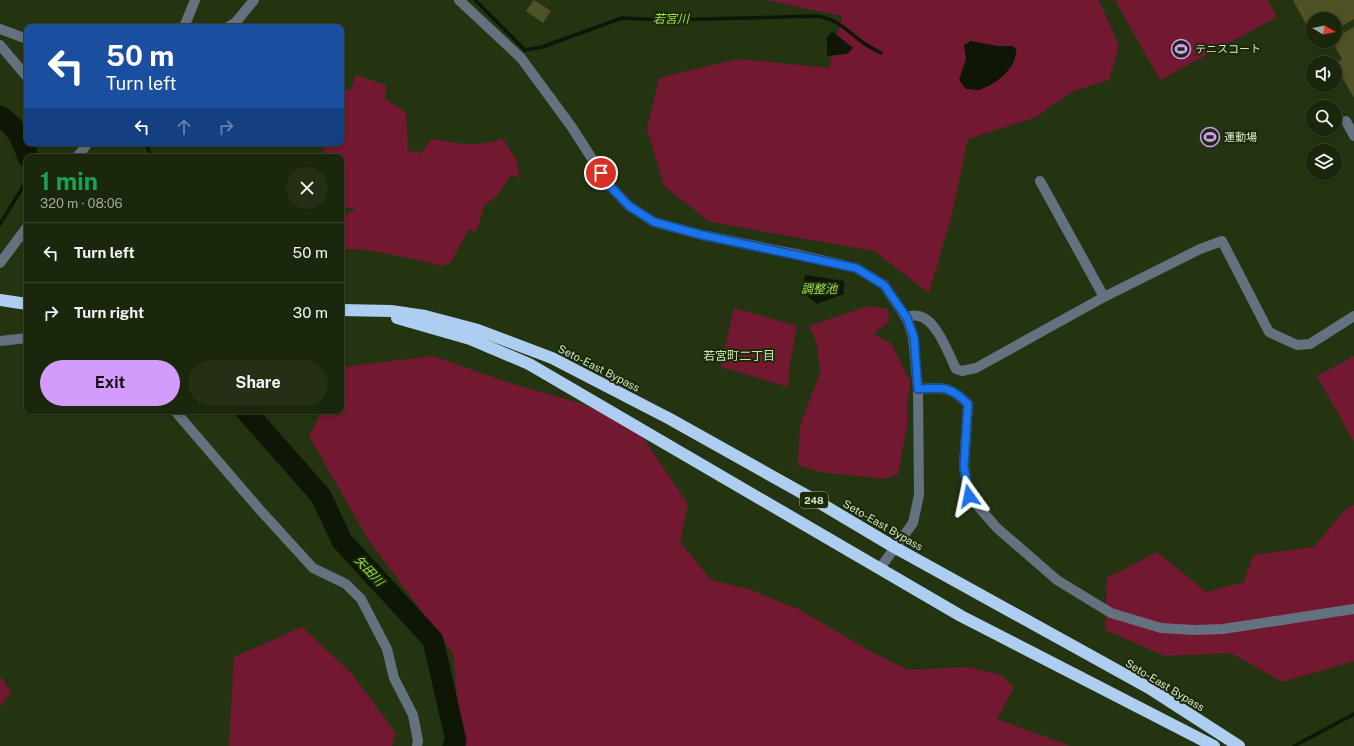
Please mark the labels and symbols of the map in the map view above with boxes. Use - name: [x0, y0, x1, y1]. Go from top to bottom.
- water label: 若宮川: [653, 12, 691, 26]
- north arrow: [1306, 12, 1342, 48]
- sports icon: テニスコート: [1170, 38, 1192, 60]
- place label: テニスコート: [1195, 43, 1261, 55]
- sports icon: 運動場: [1199, 126, 1221, 148]
- place label: 運動場: [1224, 131, 1257, 143]
- pin: [584, 156, 618, 190]
- water label: 調整池: [801, 282, 838, 296]
- street label: Seto-East Bypass: [556, 342, 642, 394]
- district label: 若宮町二丁目: [703, 349, 775, 363]
- position arrow: [948, 475, 990, 517]
- road number: 248: [800, 492, 828, 508]
- street label: Seto-East Bypass: [841, 497, 925, 553]
- water label: 矢田川: [352, 553, 388, 590]
- street label: Seto-East Bypass: [1123, 657, 1207, 714]

